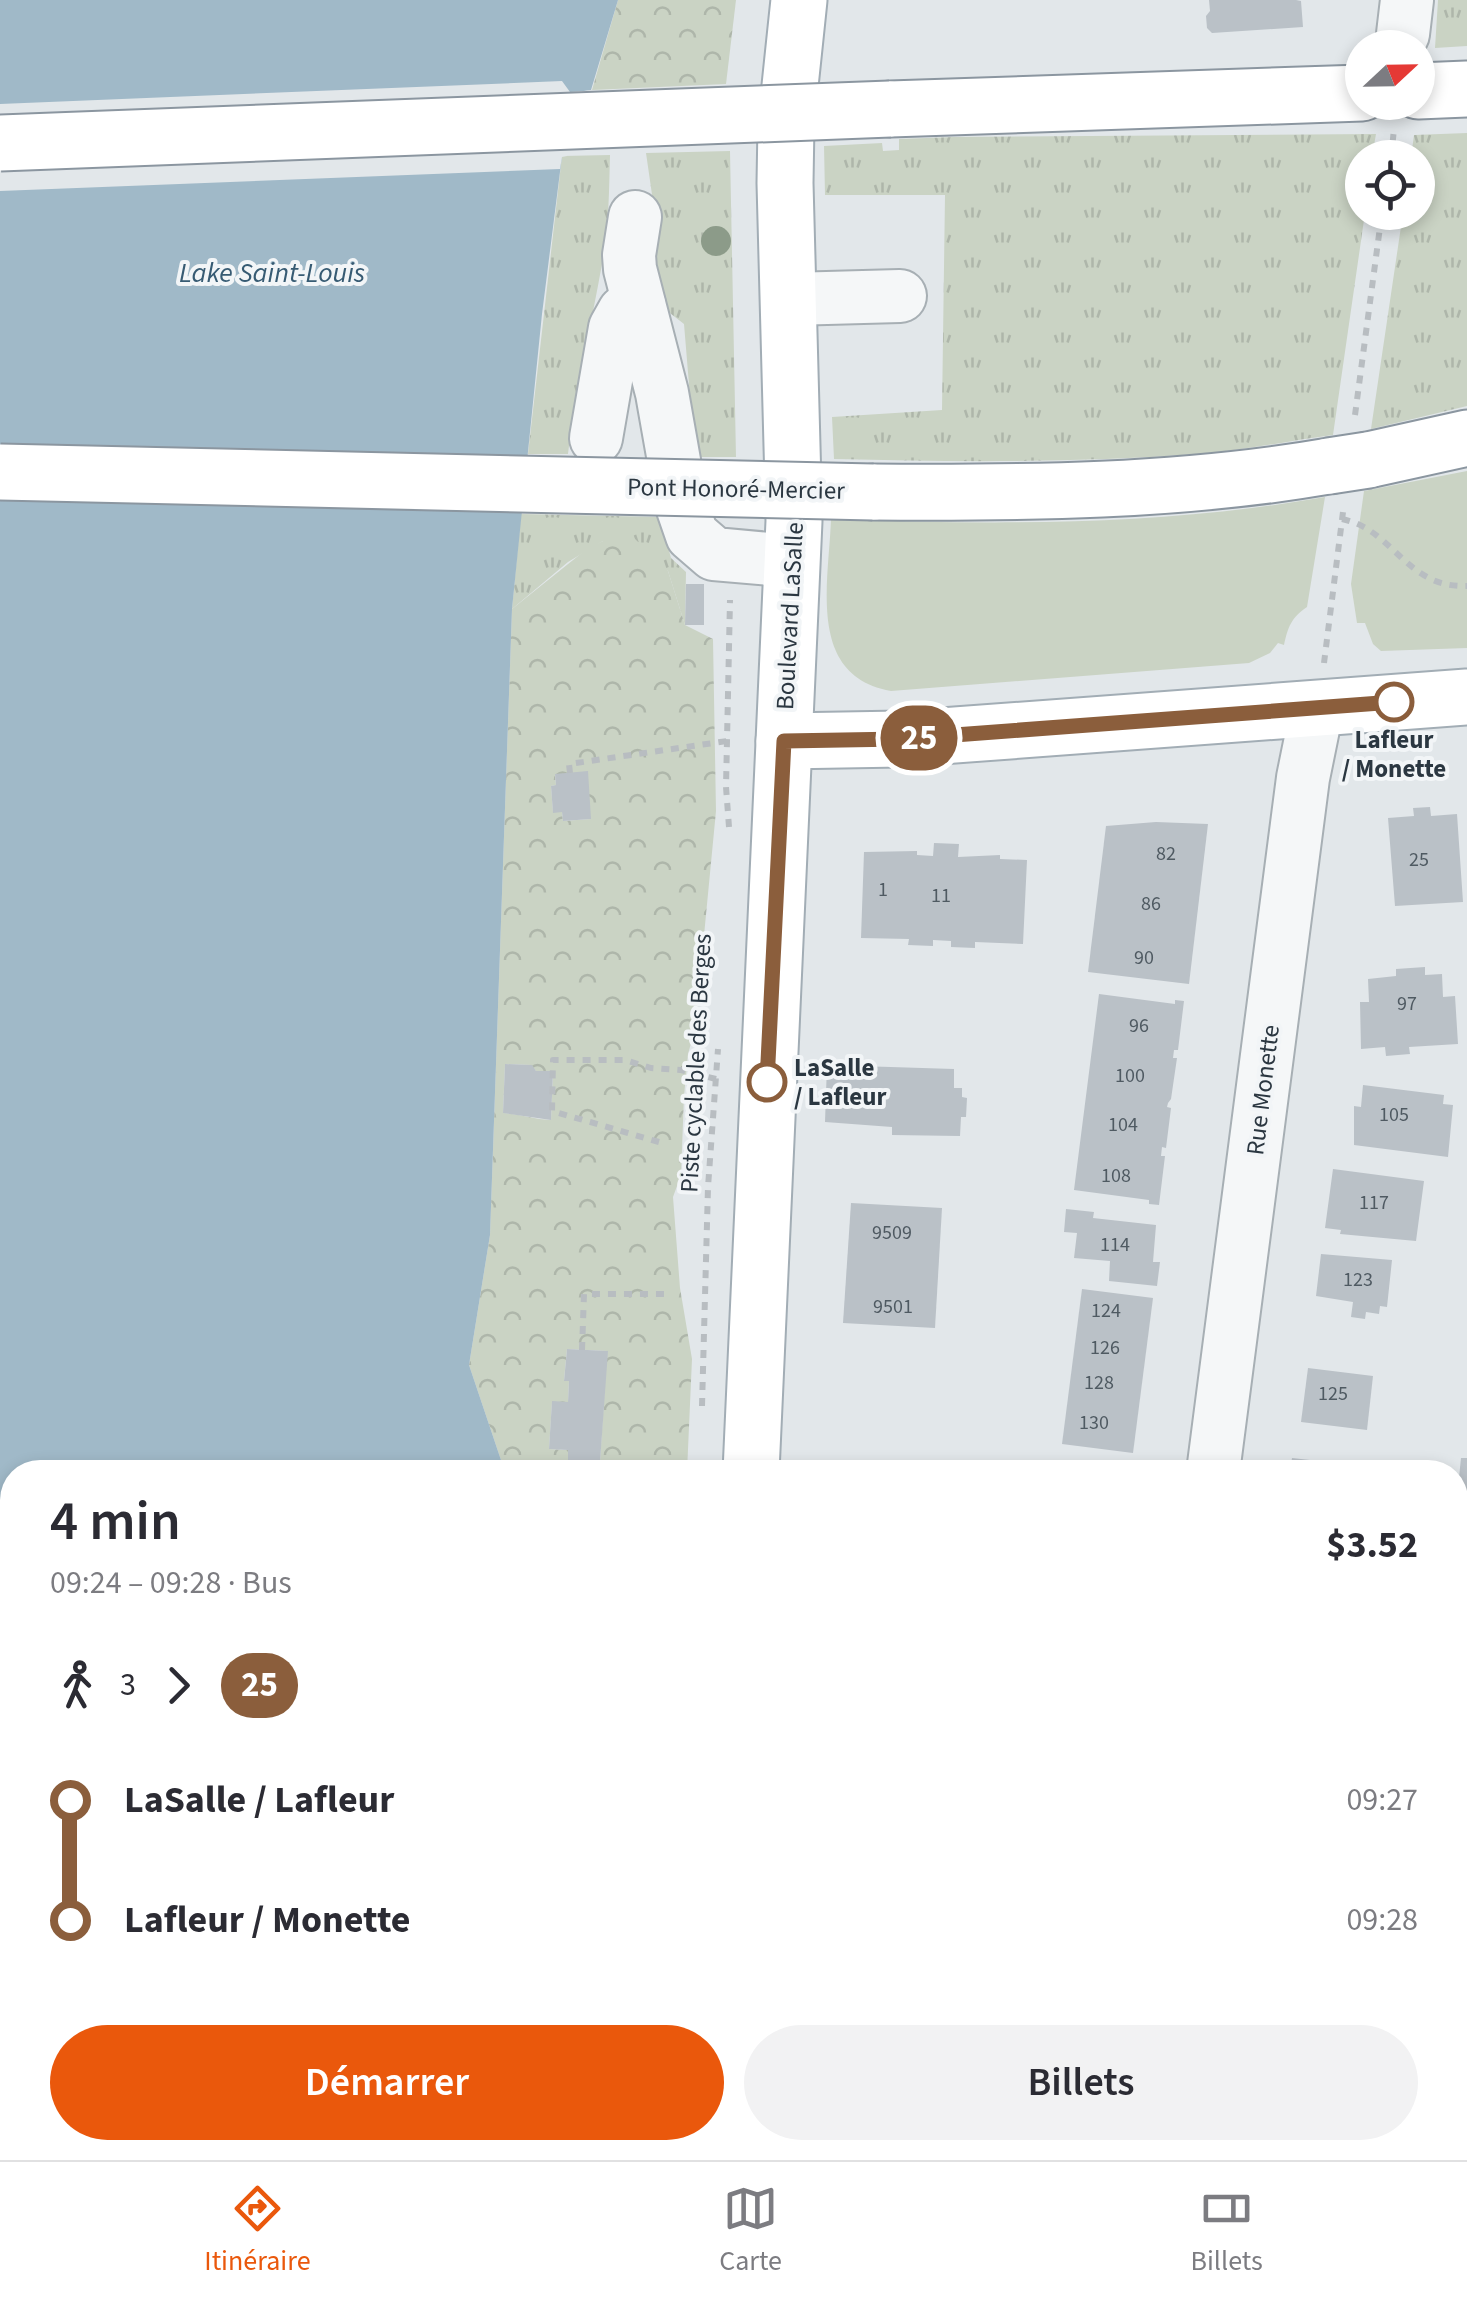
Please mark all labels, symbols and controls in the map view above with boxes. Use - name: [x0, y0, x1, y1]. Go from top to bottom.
- north arrow: [1345, 30, 1435, 120]
- map controls: [1345, 30, 1435, 230]
- button: locate: [1345, 140, 1435, 230]
- water label: Lake Saint-Louis: [179, 253, 365, 293]
- street label: Pont Honoré-Mercier: [627, 469, 846, 509]
- street label: Boulevard LaSalle: [767, 521, 813, 711]
- marker: Lafleur / Monette: [1375, 683, 1413, 721]
- line badge: 25: [874, 706, 964, 770]
- text: 25: [901, 713, 937, 763]
- place label: Lafleur / Monette: [1342, 722, 1446, 787]
- house number: 82: [1156, 840, 1176, 868]
- house number: 25: [1409, 846, 1429, 874]
- house number: 1: [878, 876, 888, 904]
- house number: 11: [931, 882, 951, 910]
- house number: 86: [1141, 890, 1161, 918]
- street label: Piste cyclable des Berges: [671, 933, 721, 1193]
- house number: 90: [1134, 944, 1154, 972]
- house number: 97: [1397, 990, 1417, 1018]
- house number: 96: [1129, 1012, 1149, 1040]
- street label: Rue Monette: [1237, 1023, 1289, 1157]
- place label: LaSalle / Lafleur: [794, 1050, 886, 1115]
- house number: 100: [1115, 1062, 1145, 1090]
- marker: LaSalle / Lafleur: [748, 1063, 786, 1101]
- house number: 105: [1379, 1101, 1409, 1129]
- house number: 104: [1108, 1111, 1138, 1139]
- house number: 108: [1101, 1162, 1131, 1190]
- house number: 117: [1359, 1189, 1389, 1217]
- house number: 9509: [872, 1219, 912, 1247]
- house number: 114: [1100, 1231, 1130, 1259]
- house number: 123: [1343, 1266, 1373, 1294]
- house number: 9501: [873, 1293, 913, 1321]
- house number: 124: [1091, 1297, 1121, 1325]
- house number: 126: [1090, 1334, 1120, 1362]
- house number: 128: [1084, 1369, 1114, 1397]
- house number: 125: [1318, 1380, 1348, 1408]
- house number: 130: [1079, 1409, 1109, 1437]
- text: 4 min: [50, 1483, 181, 1561]
- text: $3.52: [1326, 1518, 1418, 1572]
- text: 09:24 – 09:28 · Bus: [50, 1560, 292, 1606]
- icon: walk: [50, 1658, 105, 1713]
- icon: forward: [151, 1658, 206, 1713]
- text: 25: [241, 1660, 278, 1710]
- text: 3: [120, 1662, 136, 1708]
- text: LaSalle / Lafleur: [124, 1773, 394, 1827]
- text: 09:27: [1346, 1777, 1418, 1823]
- text: Lafleur / Monette: [124, 1893, 410, 1947]
- text: 09:28: [1346, 1897, 1418, 1943]
- button: Démarrer: [50, 2025, 724, 2140]
- button: Billets: [744, 2025, 1418, 2140]
- tab: Itinéraire: [204, 2181, 311, 2281]
- tab: Carte: [719, 2181, 782, 2281]
- tab: Billets: [1191, 2181, 1263, 2281]

